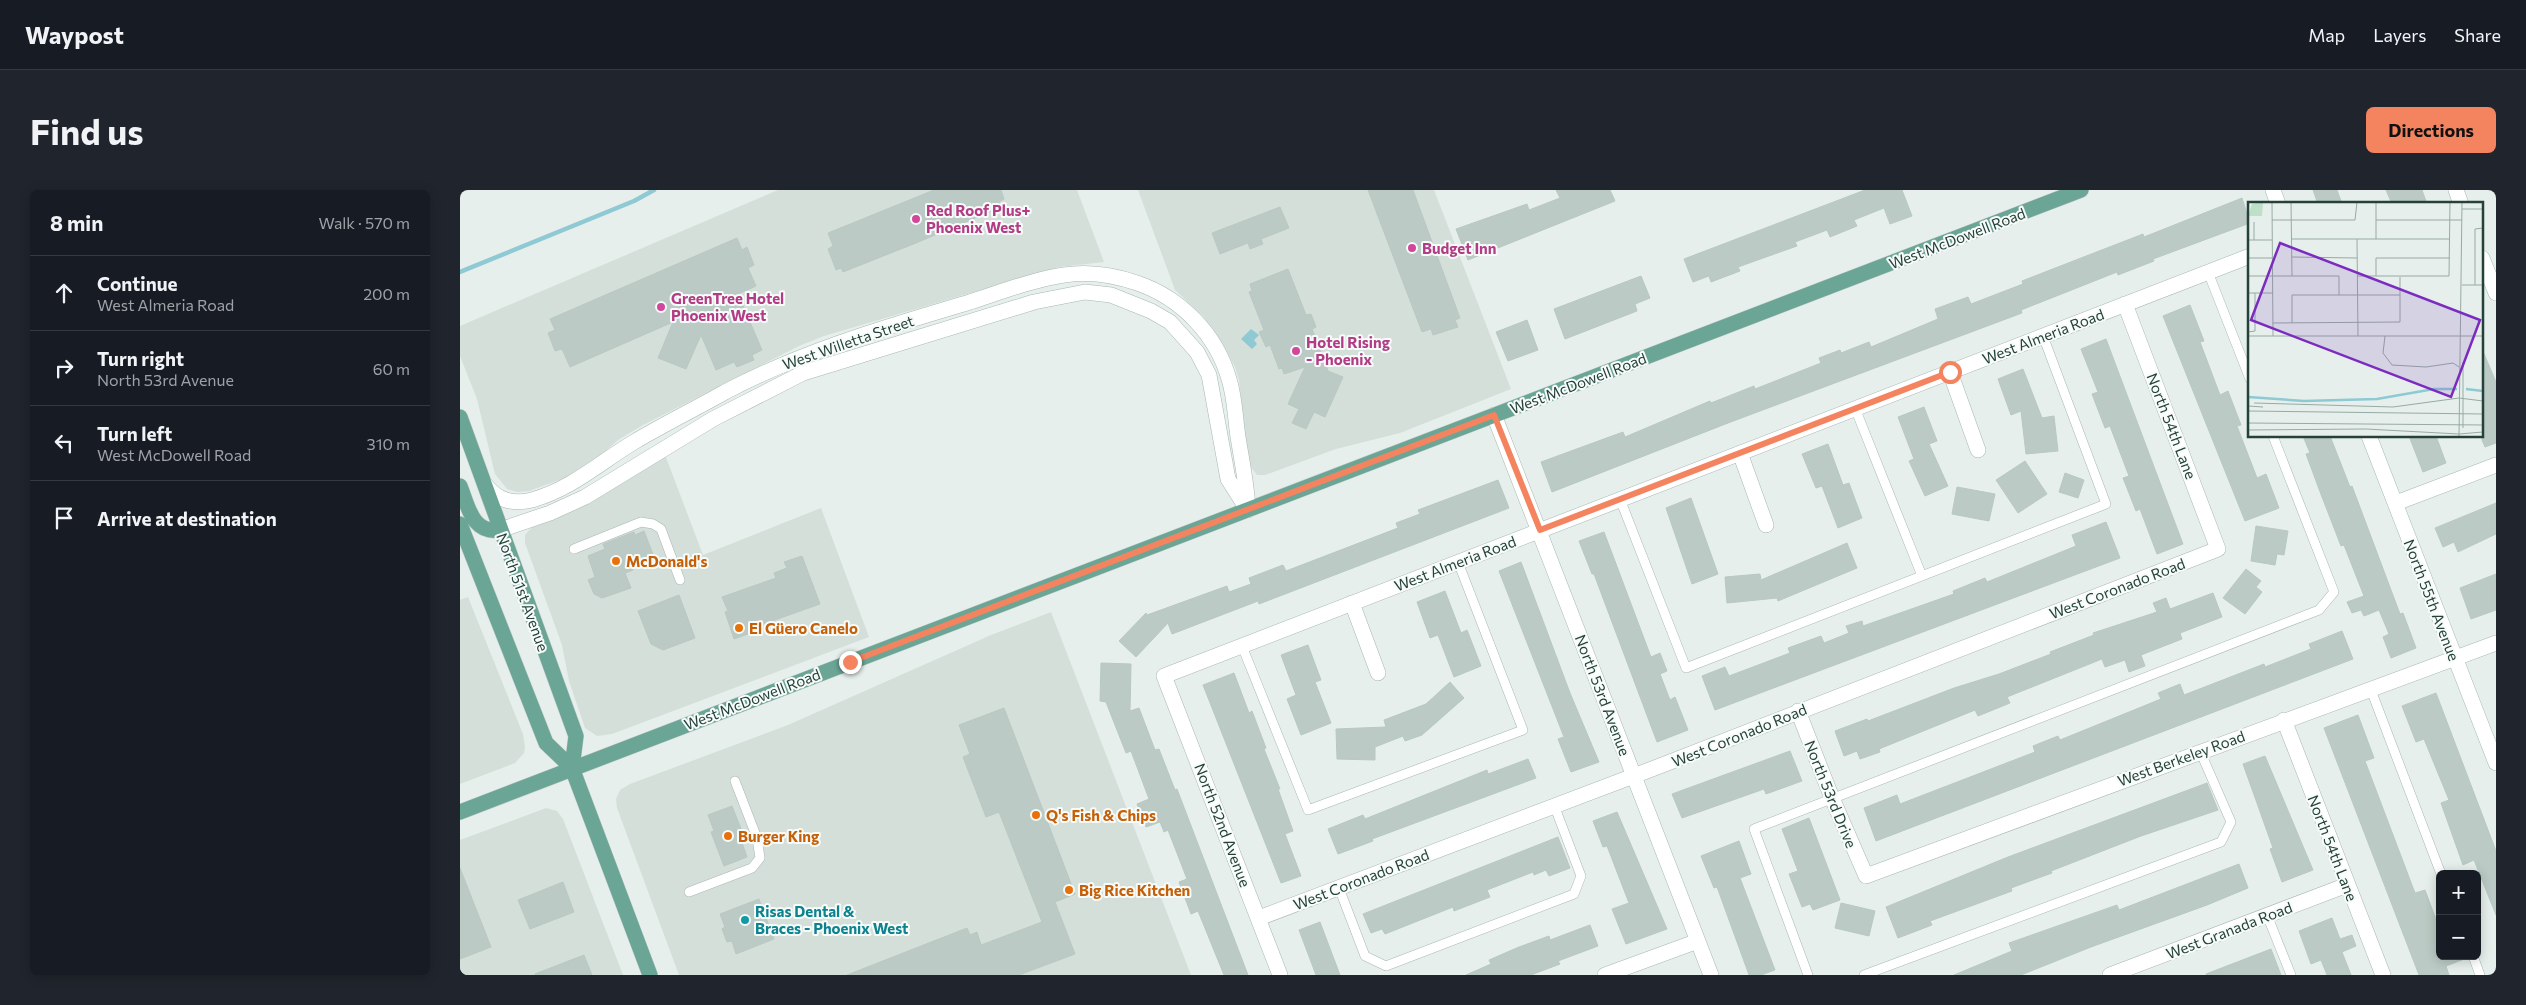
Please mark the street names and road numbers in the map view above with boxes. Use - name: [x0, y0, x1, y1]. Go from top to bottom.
- street label: West McDowell Road: [1886, 204, 2028, 272]
- street label: West Almeria Road: [1980, 305, 2106, 367]
- street label: West Willetta Street: [780, 311, 916, 373]
- street label: West McDowell Road: [1507, 349, 1649, 417]
- street label: North 54th Lane: [2144, 370, 2201, 482]
- street label: North 51st Avenue: [493, 530, 553, 654]
- street label: West Almeria Road: [1392, 532, 1518, 594]
- street label: North 55th Avenue: [2401, 537, 2463, 663]
- street label: West Coronado Road: [2047, 554, 2187, 622]
- street label: North 53rd Avenue: [1572, 632, 1634, 758]
- street label: West McDowell Road: [681, 665, 823, 733]
- street label: West Coronado Road: [1669, 700, 1809, 770]
- street label: West Berkeley Road: [2115, 727, 2247, 789]
- street label: North 53rd Drive: [1801, 738, 1861, 851]
- street label: North 52nd Avenue: [1191, 761, 1255, 889]
- street label: North 54th Lane: [2305, 792, 2362, 904]
- street label: West Coronado Road: [1291, 845, 1431, 913]
- street label: West Granada Road: [2163, 898, 2295, 962]

